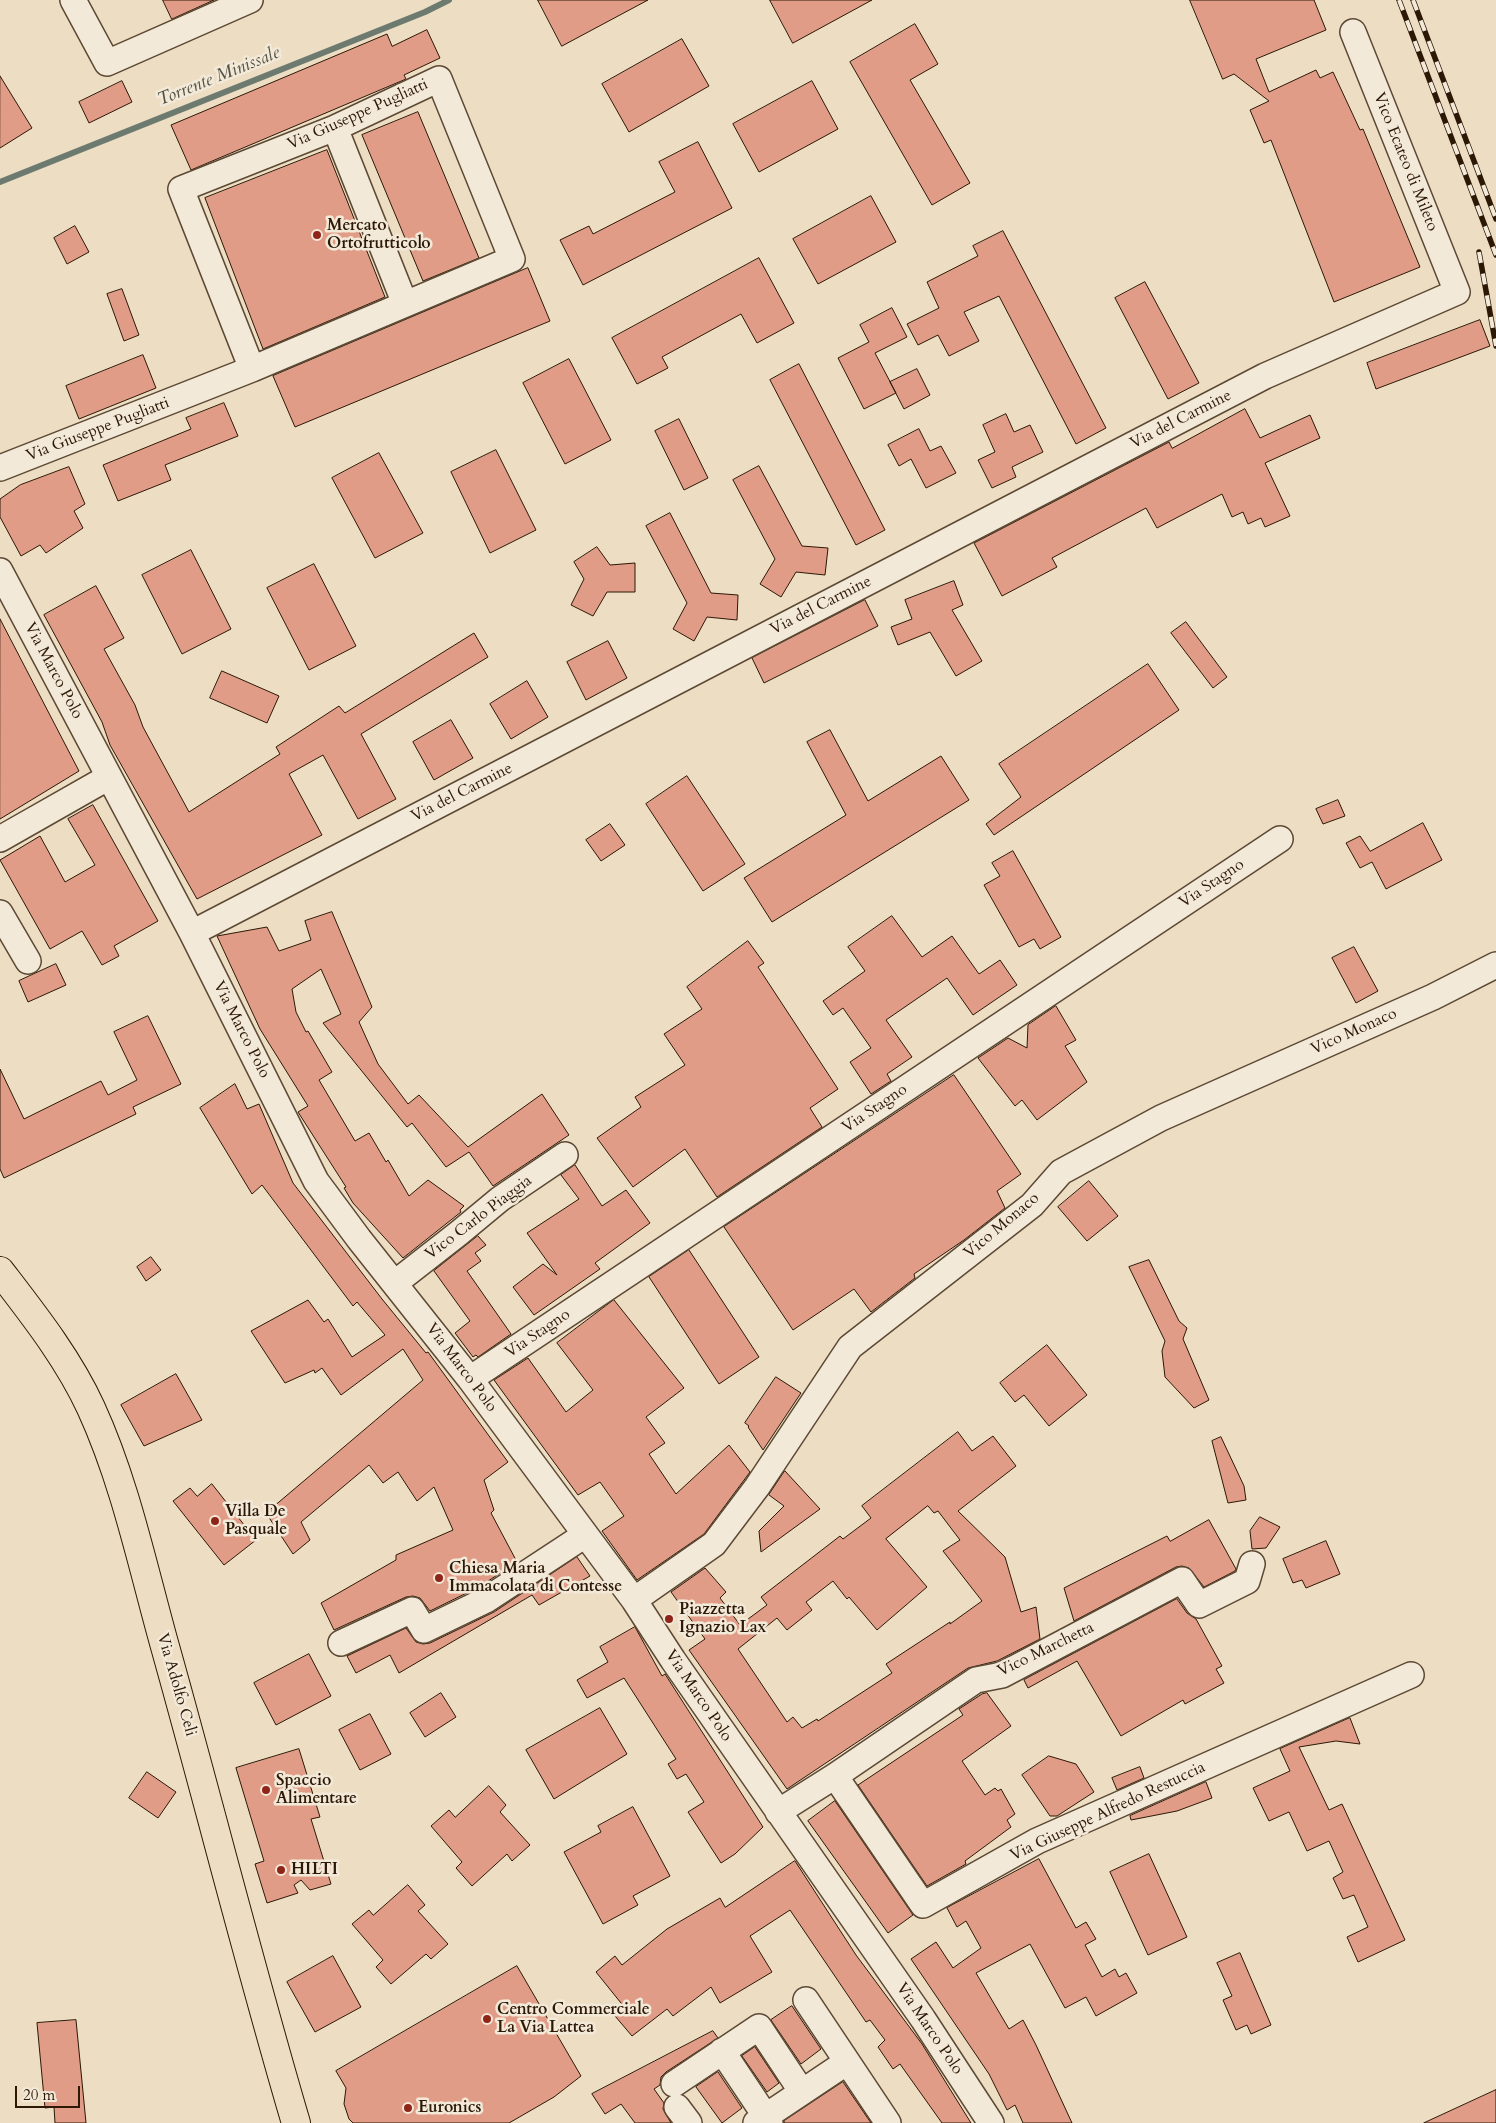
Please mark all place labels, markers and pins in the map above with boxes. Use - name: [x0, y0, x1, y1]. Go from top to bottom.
- place label: Mercato Ortofrutticolo: [327, 216, 431, 254]
- marker: Mercato Ortofrutticolo: [311, 229, 323, 241]
- place label: Villa De Pasquale: [225, 1502, 287, 1540]
- marker: Villa De Pasquale: [209, 1515, 221, 1527]
- place label: Chiesa Maria Immacolata di Contesse: [449, 1559, 622, 1597]
- marker: Chiesa Maria Immacolata di Contesse: [433, 1572, 445, 1584]
- place label: Piazzetta Ignazio Lax: [679, 1600, 766, 1638]
- marker: Piazzetta Ignazio Lax: [663, 1613, 675, 1625]
- place label: Spaccio Alimentare: [276, 1771, 357, 1809]
- marker: Spaccio Alimentare: [260, 1784, 272, 1796]
- place label: HILTI: [291, 1860, 338, 1880]
- marker: HILTI: [275, 1864, 287, 1876]
- place label: Centro Commerciale La Via Lattea: [497, 2000, 650, 2038]
- marker: Centro Commerciale La Via Lattea: [481, 2013, 493, 2025]
- place label: Euronics: [418, 2098, 482, 2118]
- marker: Euronics: [402, 2102, 414, 2114]

